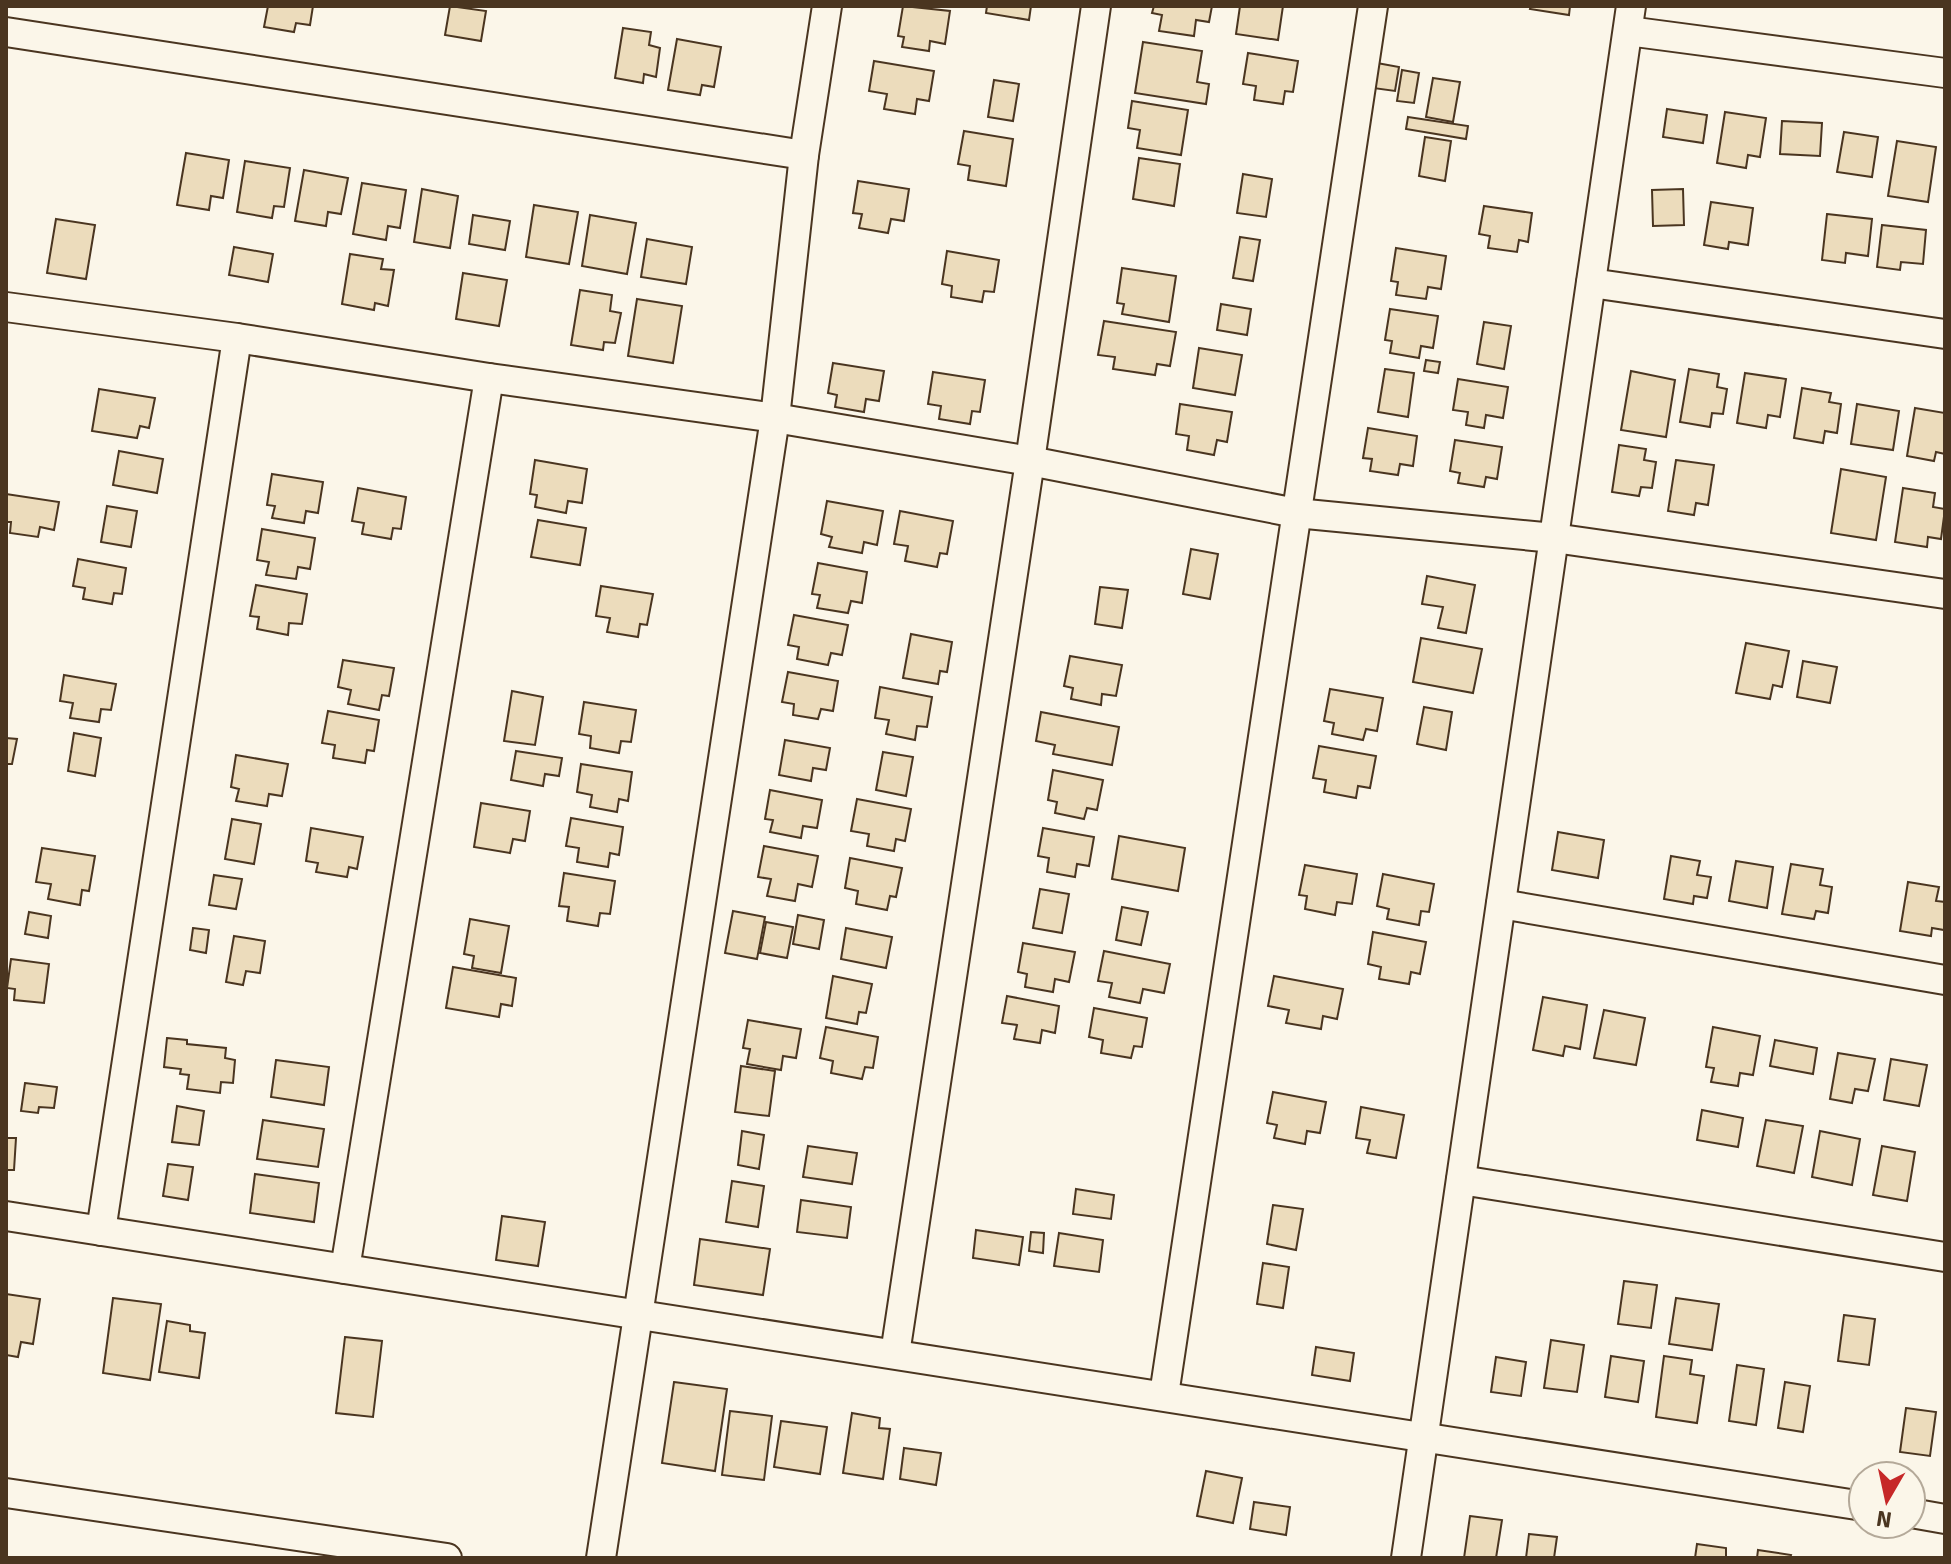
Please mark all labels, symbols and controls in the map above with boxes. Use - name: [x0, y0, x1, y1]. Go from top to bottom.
- north arrow: [1847, 1460, 1927, 1540]
- text: N: [1874, 1505, 1894, 1534]

